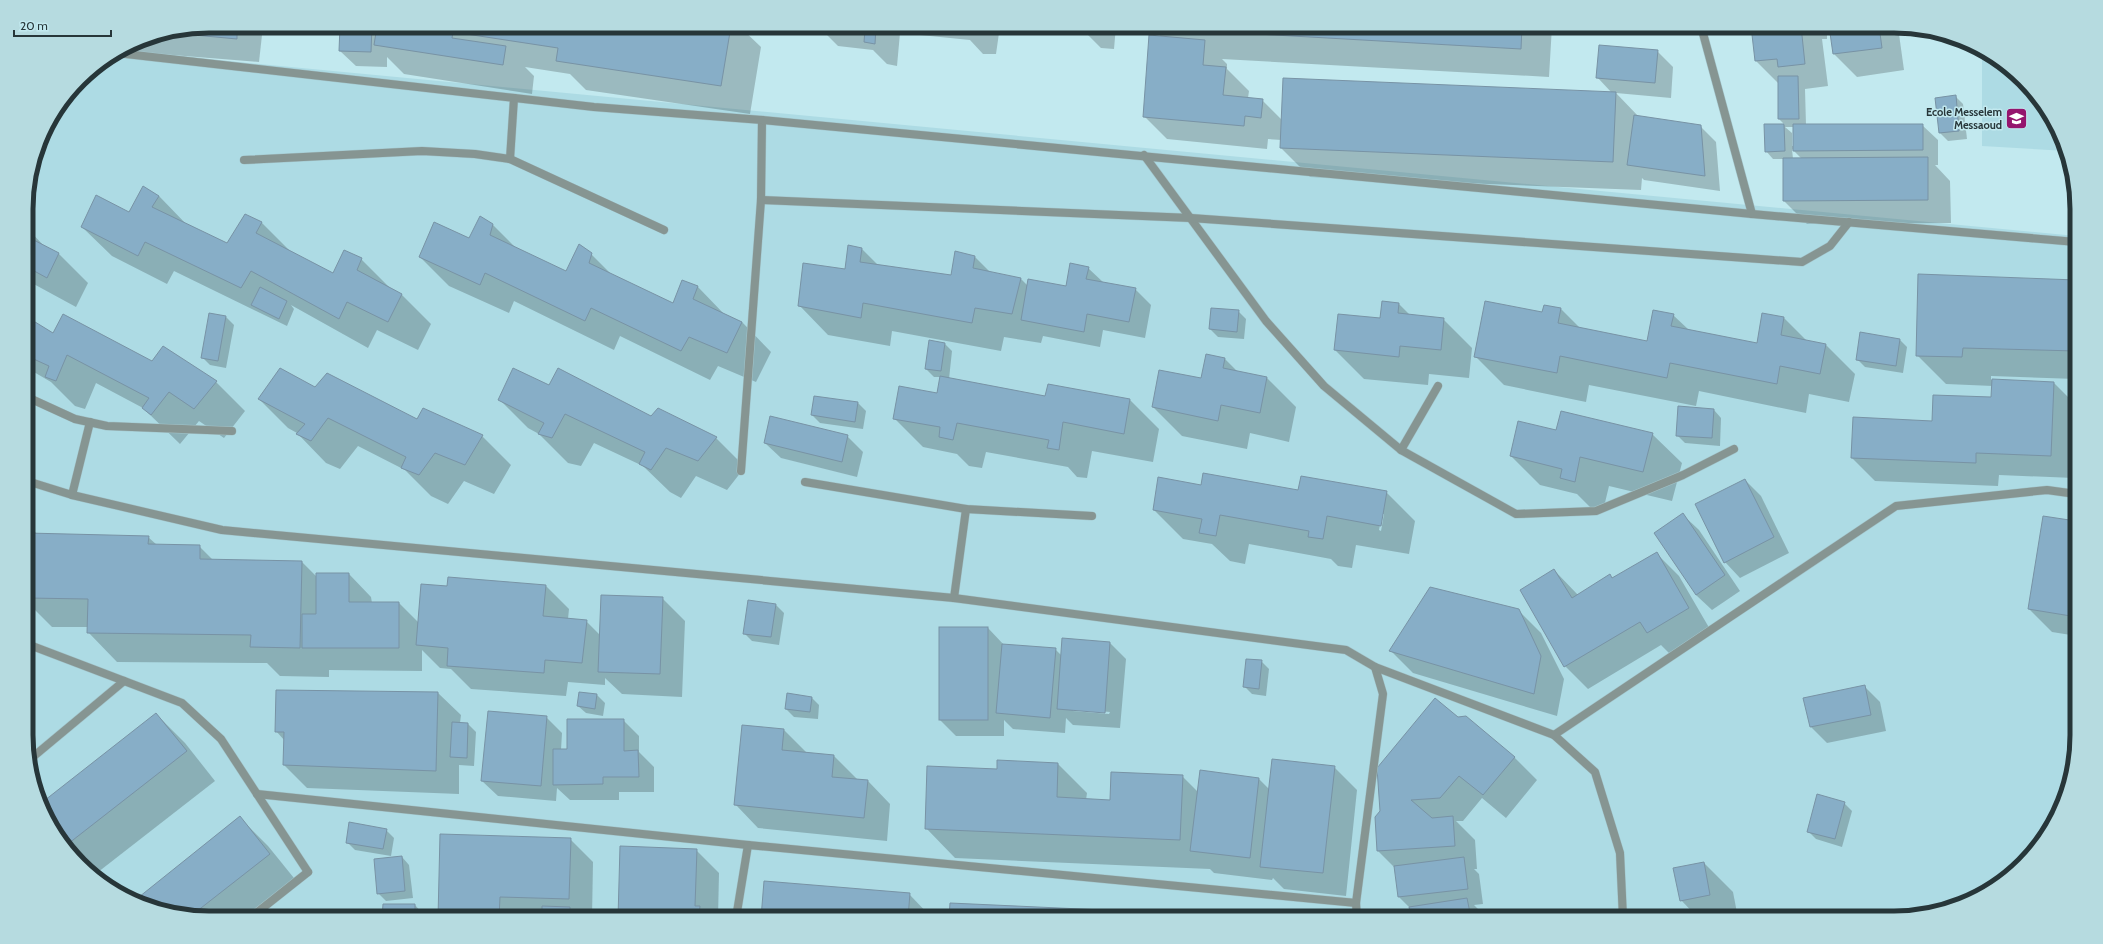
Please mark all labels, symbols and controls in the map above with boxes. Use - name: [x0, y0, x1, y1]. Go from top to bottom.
- scale bar: [14, 12, 111, 38]
- text: 20 m: [20, 18, 48, 33]
- place label: Ecole Messelem Messaoud: [1926, 105, 2002, 132]
- school or university icon: Ecole Messelem Messaoud: [2004, 105, 2030, 131]

